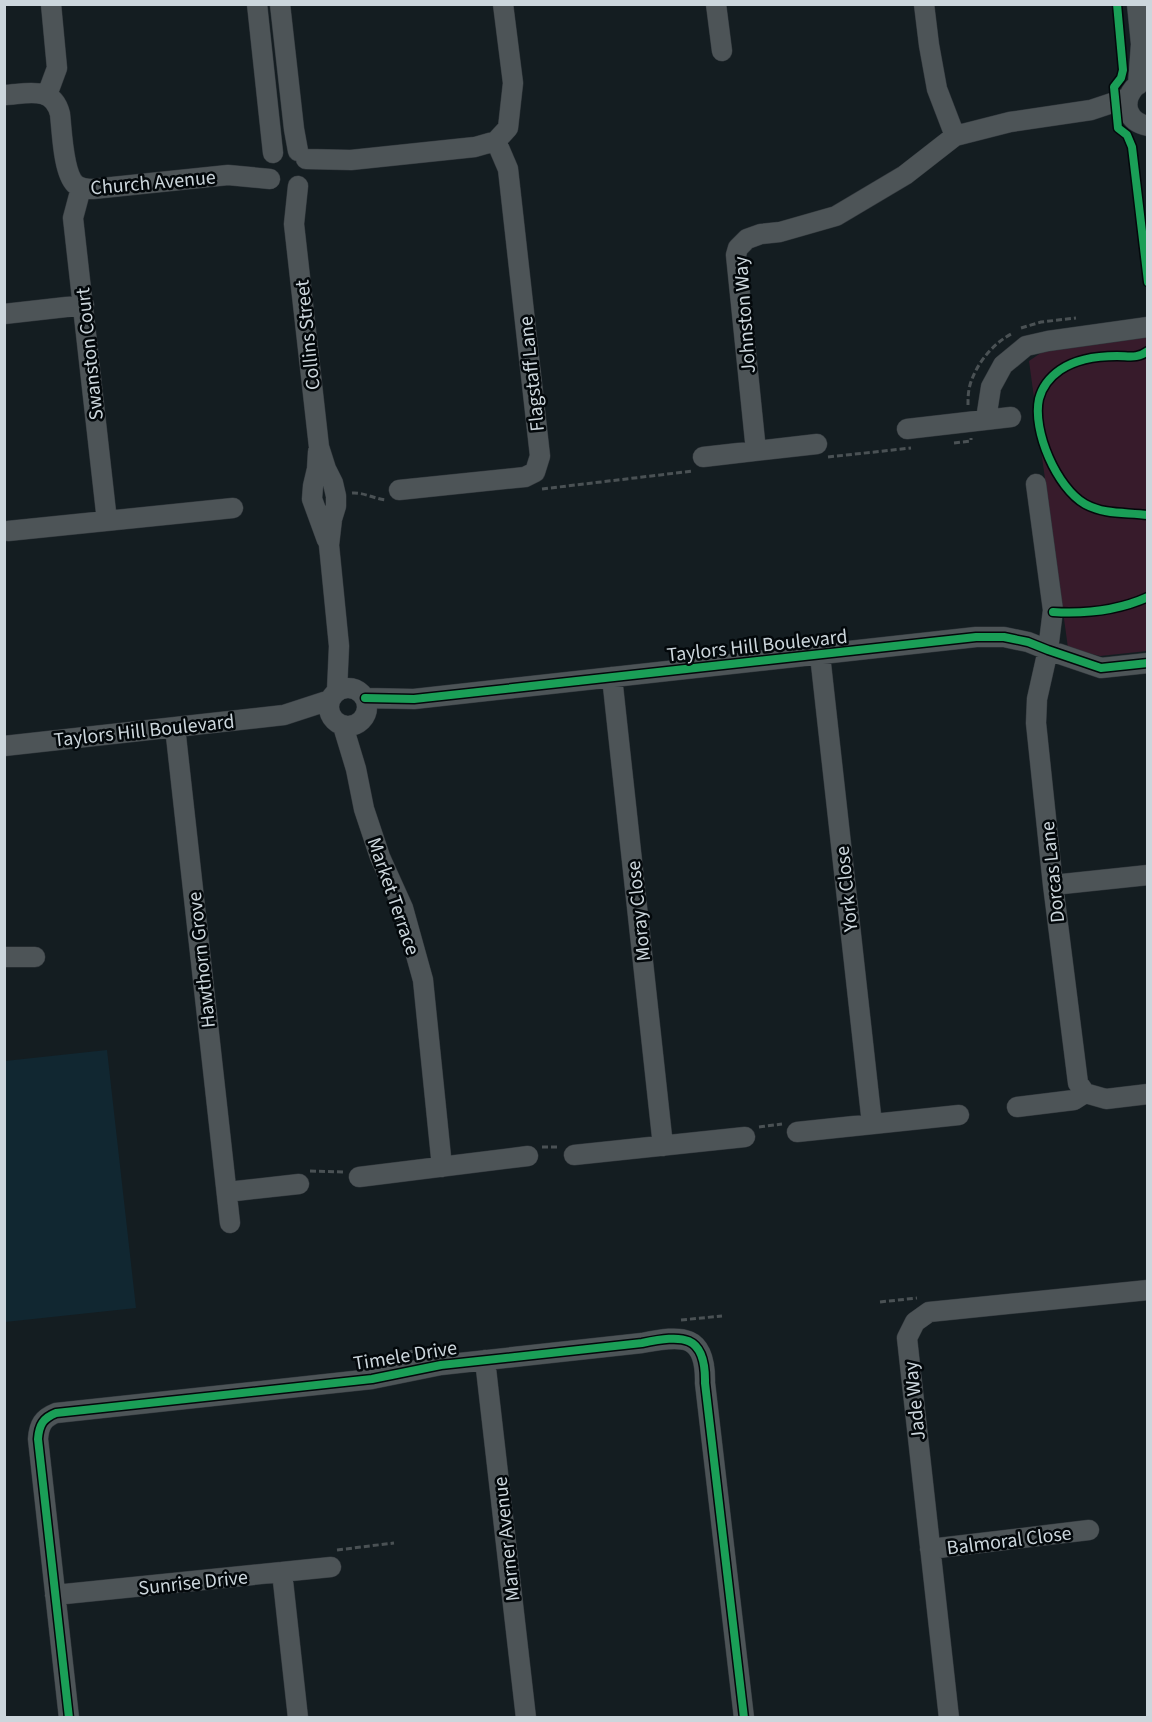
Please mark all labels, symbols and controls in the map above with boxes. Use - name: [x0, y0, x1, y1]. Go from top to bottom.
- street label: Church Avenue: [89, 164, 217, 202]
- street label: Johnston Way: [727, 255, 763, 374]
- street label: Collins Street: [288, 278, 328, 391]
- street label: Swanston Court: [69, 286, 111, 421]
- street label: Flagstaff Lane: [512, 315, 552, 433]
- street label: Taylors Hill Boulevard: [665, 623, 849, 669]
- street label: Taylors Hill Boulevard: [52, 708, 236, 754]
- street label: Dorcas Lane: [1034, 820, 1072, 924]
- street label: Market Terrace: [360, 834, 426, 959]
- street label: York Close: [829, 845, 866, 934]
- street label: Moray Close: [620, 859, 658, 963]
- street label: Hawthorn Grove: [181, 890, 223, 1029]
- street label: Timele Drive: [351, 1334, 459, 1378]
- street label: Jade Way: [897, 1359, 933, 1442]
- street label: Marner Avenue: [487, 1475, 527, 1603]
- street label: Balmoral Close: [945, 1519, 1073, 1563]
- street label: Sunrise Drive: [137, 1563, 249, 1603]

